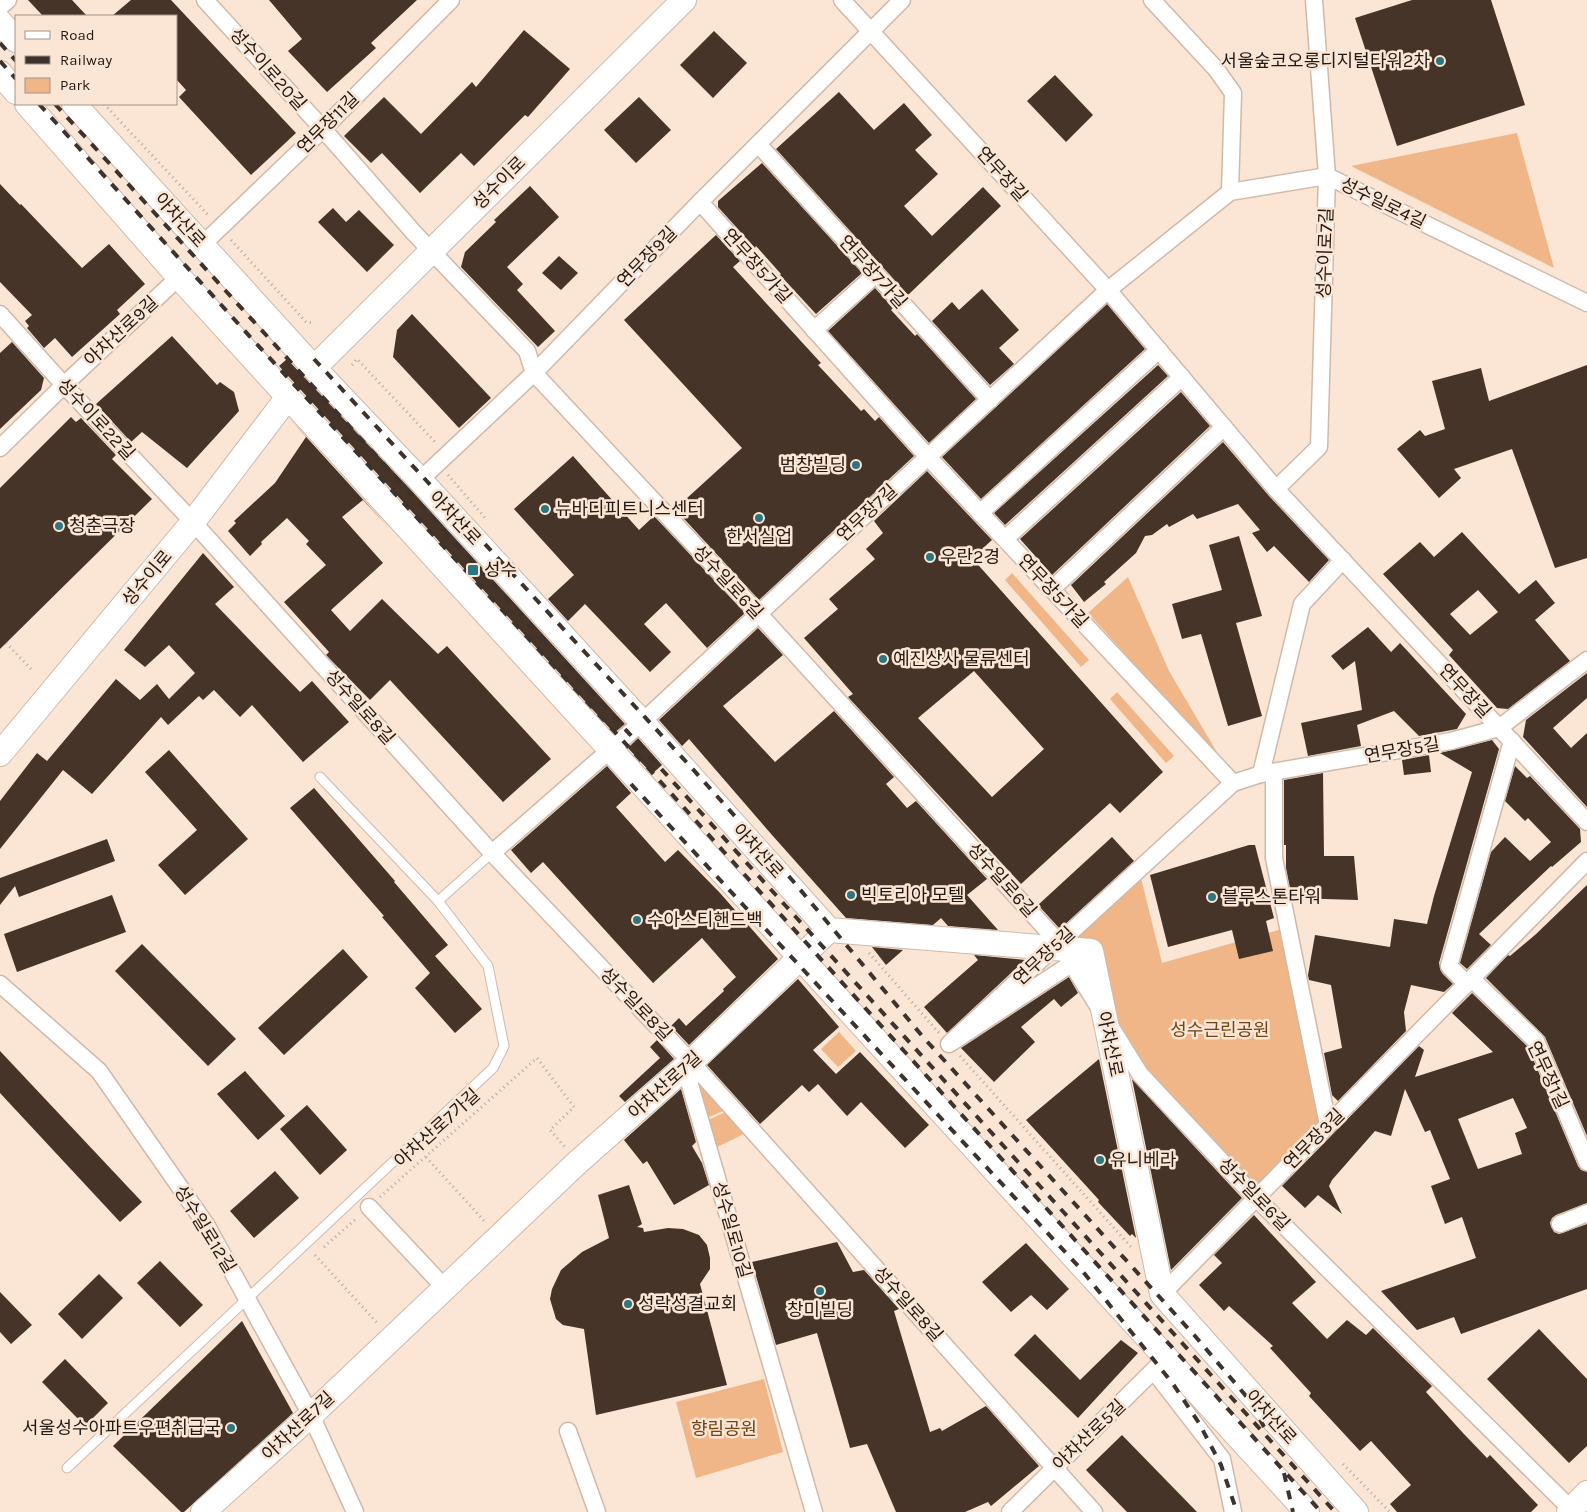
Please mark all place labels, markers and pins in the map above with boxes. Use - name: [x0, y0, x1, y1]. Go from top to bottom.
- place label: 서울숲코오롱디지털타워2차: [1221, 50, 1430, 72]
- marker: 서울숲코오롱디지털타워2차: [1434, 55, 1446, 67]
- place label: 범창빌딩: [780, 454, 846, 476]
- marker: 범창빌딩: [850, 459, 862, 471]
- place label: 뉴바디피트니스센터: [555, 498, 704, 520]
- marker: 뉴바디피트니스센터: [539, 503, 551, 515]
- marker: 한서실업: [753, 512, 765, 524]
- place label: 청춘극장: [69, 515, 135, 537]
- marker: 청춘극장: [53, 520, 65, 532]
- place label: 한서실업: [726, 526, 792, 548]
- place label: 우란2경: [940, 546, 1000, 568]
- marker: 우란2경: [924, 551, 936, 563]
- place label: 성수: [484, 559, 517, 581]
- marker: 성수: [466, 563, 480, 577]
- place label: 예진상사 물류센터: [893, 648, 1030, 670]
- marker: 예진상사 물류센터: [877, 653, 889, 665]
- place label: 빅토리아 모텔: [861, 884, 965, 906]
- place label: 블루스톤타워: [1222, 886, 1321, 908]
- marker: 빅토리아 모텔: [845, 889, 857, 901]
- marker: 블루스톤타워: [1206, 891, 1218, 903]
- place label: 수아스티핸드백: [647, 909, 763, 931]
- marker: 수아스티핸드백: [631, 914, 643, 926]
- place label: 유니베라: [1110, 1149, 1177, 1171]
- marker: 유니베라: [1094, 1154, 1106, 1166]
- marker: 창미빌딩: [814, 1285, 826, 1297]
- place label: 성락성결교회: [638, 1293, 737, 1315]
- marker: 성락성결교회: [622, 1298, 634, 1310]
- place label: 창미빌딩: [787, 1299, 853, 1321]
- place label: 서울성수아파트우편취급국: [22, 1417, 221, 1439]
- marker: 서울성수아파트우편취급국: [225, 1422, 237, 1434]

